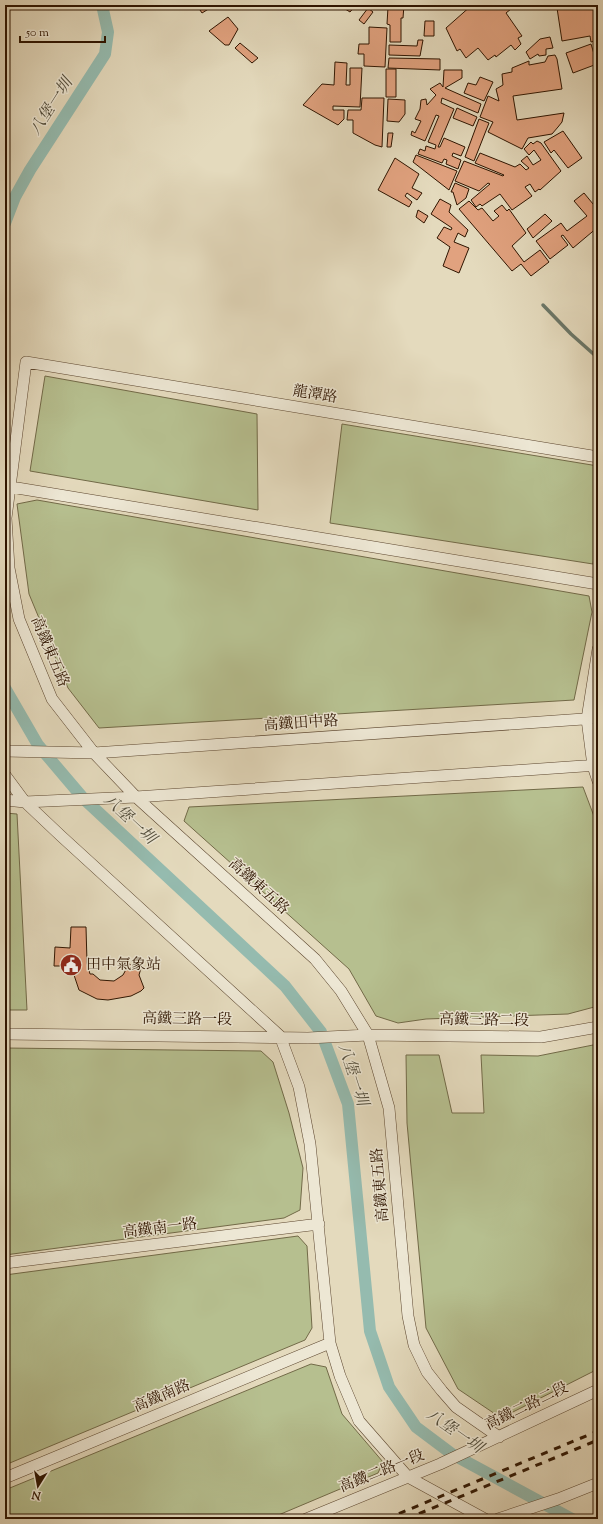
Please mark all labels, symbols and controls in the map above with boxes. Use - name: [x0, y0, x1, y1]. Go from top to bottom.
- scale bar: [20, 18, 105, 44]
- text: 50 m: [25, 24, 49, 42]
- water label: 八堡一圳: [25, 71, 81, 140]
- street label: 龍潭路: [291, 381, 339, 409]
- street label: 高鐵東五路: [25, 613, 73, 691]
- street label: 高鐵田中路: [263, 711, 339, 737]
- water label: 八堡一圳: [98, 790, 162, 852]
- street label: 高鐵東五路: [223, 854, 293, 920]
- public building icon: 田中氣象站: [58, 952, 84, 978]
- place label: 田中氣象站: [86, 955, 161, 976]
- street label: 高鐵三路一段: [142, 1009, 232, 1031]
- street label: 高鐵三路二段: [439, 1010, 529, 1032]
- water label: 八堡一圳: [331, 1041, 374, 1112]
- street label: 高鐵東五路: [367, 1147, 395, 1223]
- street label: 高鐵南一路: [121, 1214, 199, 1244]
- street label: 高鐵南路: [130, 1376, 194, 1418]
- street label: 高鐵二路二段: [482, 1378, 572, 1436]
- water label: 八堡一圳: [421, 1404, 489, 1461]
- street label: 高鐵二路一段: [336, 1445, 428, 1499]
- north arrow: [18, 1466, 58, 1506]
- text: N: [30, 1486, 43, 1504]

